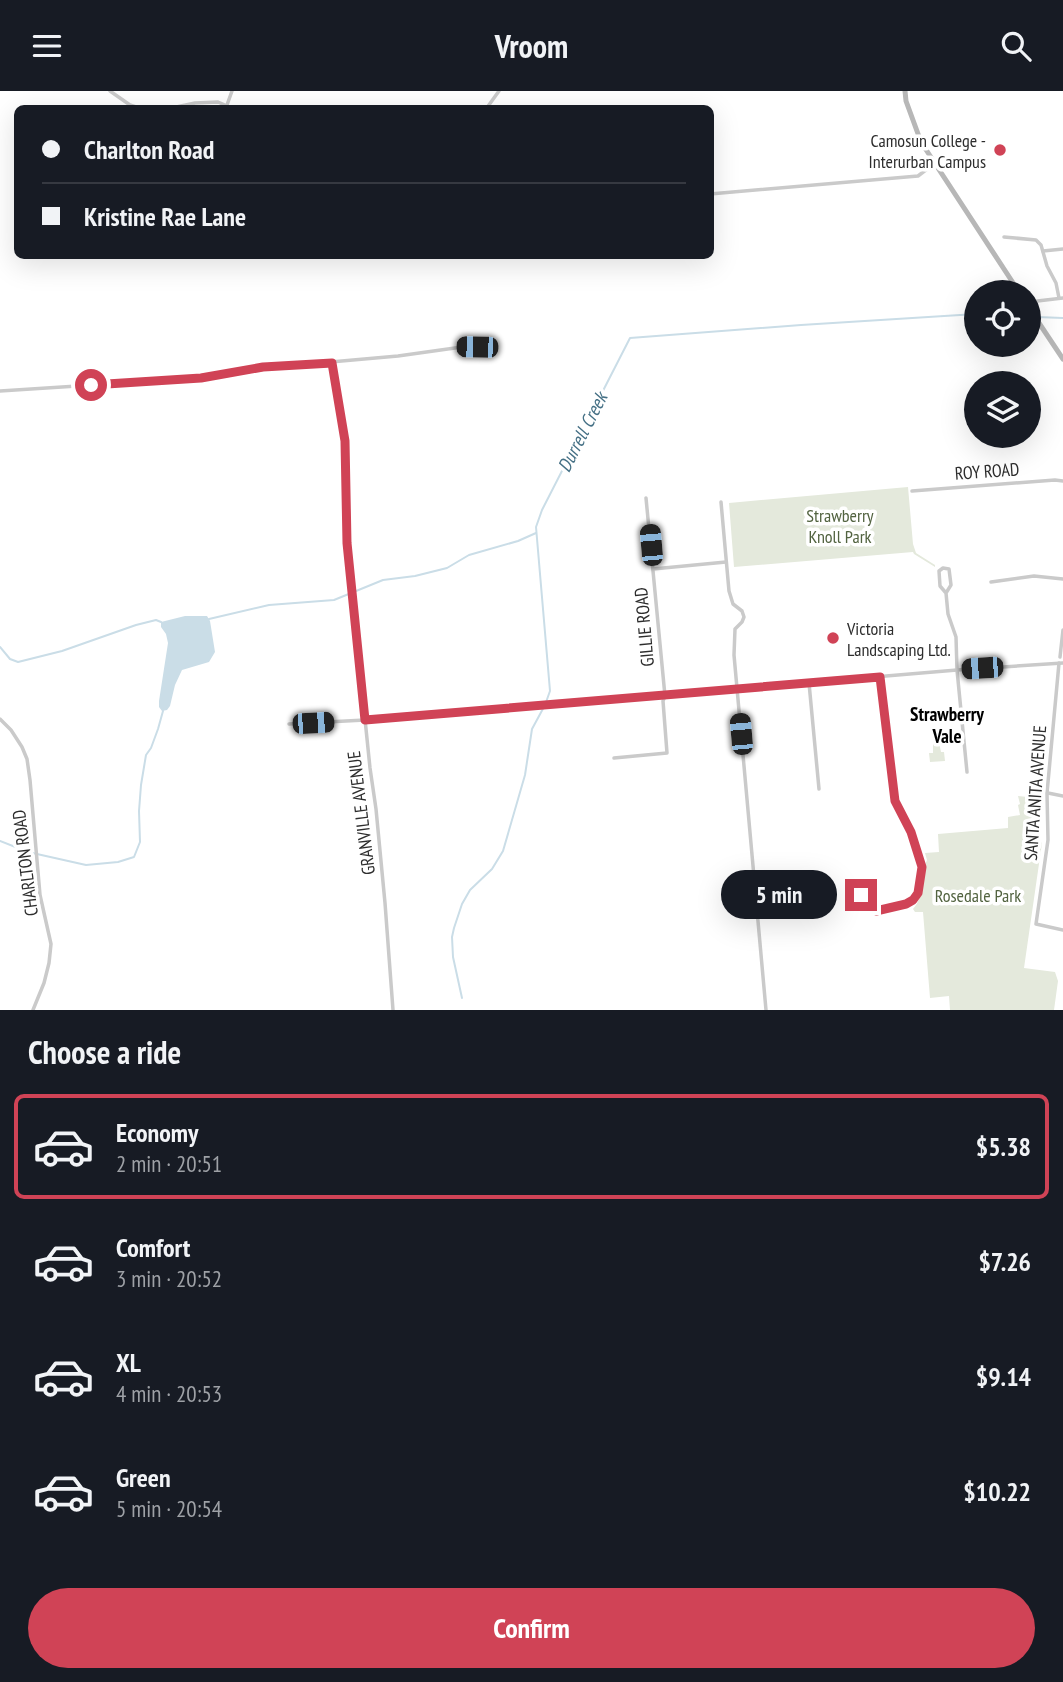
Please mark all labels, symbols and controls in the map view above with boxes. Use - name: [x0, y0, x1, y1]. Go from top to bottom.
- text: Vroom: [495, 25, 568, 67]
- icon: menu: [28, 27, 66, 65]
- icon: search: [997, 27, 1035, 65]
- place label: Camosun College - Interurban Campus: [869, 129, 986, 173]
- text: Charlton Road: [84, 133, 214, 166]
- marker: Camosun College - Interurban Campus: [992, 142, 1008, 158]
- text: Kristine Rae Lane: [84, 200, 246, 233]
- map controls: [964, 280, 1041, 448]
- button: locate: [964, 280, 1041, 357]
- car: [456, 336, 499, 358]
- route start: [75, 369, 107, 401]
- button: layers: [964, 371, 1041, 448]
- water label: Durrell Creek: [552, 386, 613, 476]
- street label: ROY ROAD: [954, 457, 1020, 485]
- park label: Strawberry Knoll Park: [806, 504, 874, 548]
- car: [639, 523, 664, 567]
- street label: GILLIE ROAD: [629, 586, 659, 668]
- place label: Victoria Landscaping Ltd.: [846, 617, 951, 661]
- marker: Victoria Landscaping Ltd.: [825, 630, 841, 646]
- car: [961, 656, 1004, 680]
- district label: Strawberry Vale: [910, 702, 984, 748]
- car: [292, 711, 335, 735]
- car: [729, 712, 754, 756]
- street label: SANTA ANITA AVENUE: [1019, 725, 1051, 861]
- street label: GRANVILLE AVENUE: [342, 750, 380, 876]
- street label: CHARLTON ROAD: [7, 808, 43, 918]
- callout: 5 min: [721, 871, 836, 919]
- route end: [845, 879, 877, 911]
- text: 5 min: [756, 880, 802, 909]
- park label: Rosedale Park: [935, 884, 1021, 907]
- text: Choose a ride: [28, 1031, 181, 1073]
- icon: car: [32, 1115, 95, 1178]
- text: Economy: [116, 1116, 198, 1149]
- text: $5.38: [976, 1130, 1031, 1163]
- text: 2 min · 20:51: [116, 1149, 222, 1178]
- icon: car: [32, 1230, 95, 1293]
- text: Comfort: [116, 1231, 190, 1264]
- text: $7.26: [978, 1245, 1031, 1278]
- text: 3 min · 20:52: [116, 1264, 222, 1293]
- icon: car: [32, 1345, 95, 1408]
- text: XL: [116, 1346, 141, 1379]
- text: $9.14: [976, 1360, 1031, 1393]
- text: 4 min · 20:53: [116, 1379, 222, 1408]
- icon: car: [32, 1460, 95, 1523]
- text: Green: [116, 1461, 171, 1494]
- text: $10.22: [963, 1475, 1031, 1508]
- text: 5 min · 20:54: [116, 1494, 222, 1523]
- button: Confirm: [28, 1588, 1035, 1668]

